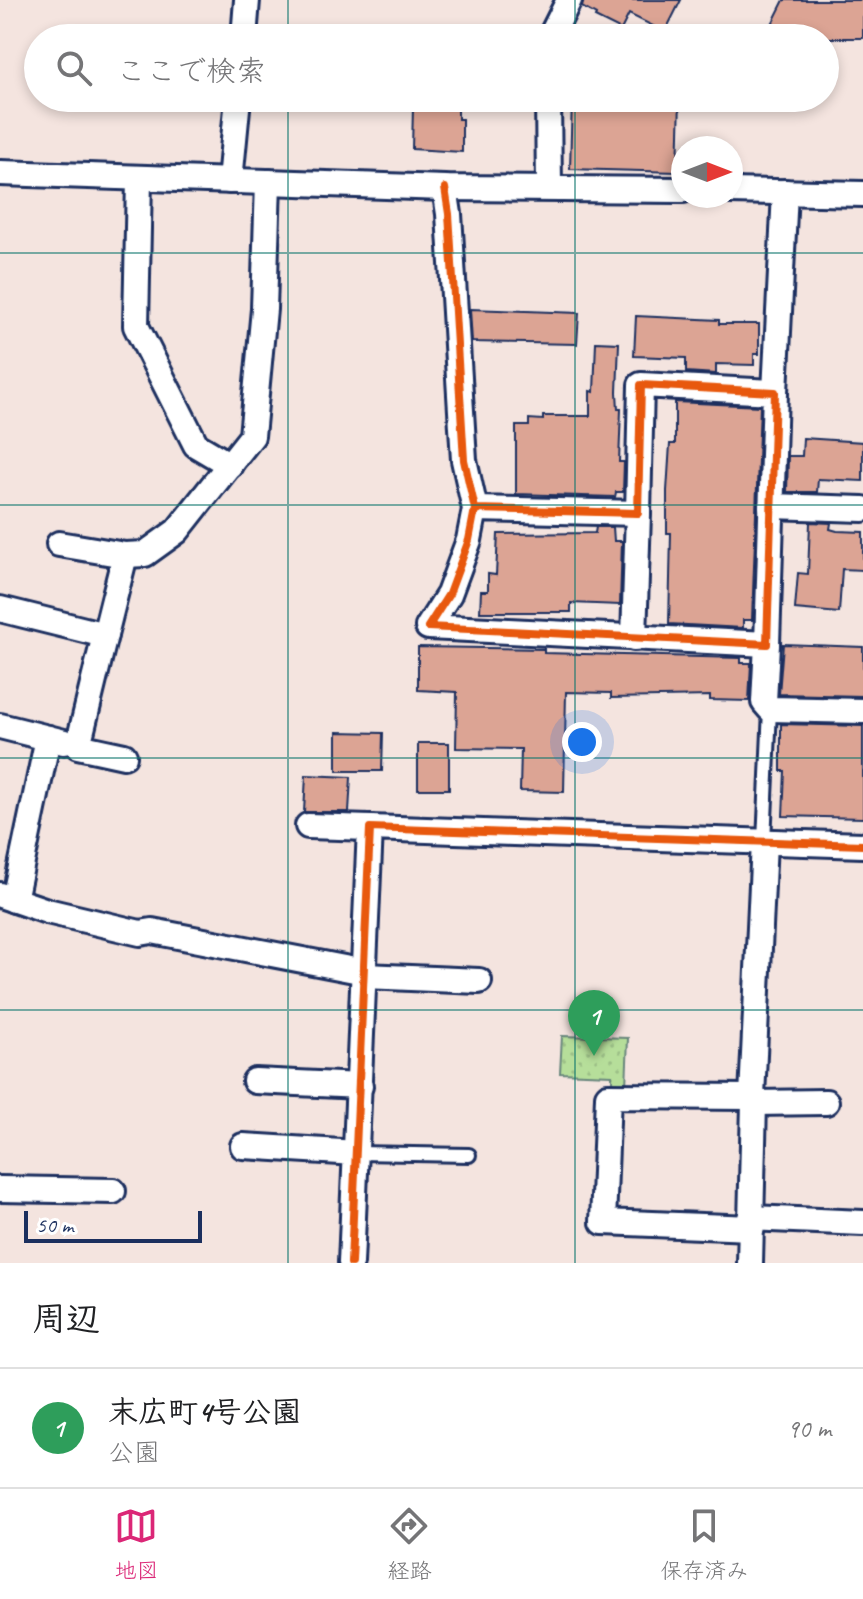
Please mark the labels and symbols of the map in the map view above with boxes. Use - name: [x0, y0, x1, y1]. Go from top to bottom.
- north arrow: [671, 136, 743, 208]
- your location: [562, 722, 602, 762]
- pin: 1: [568, 990, 620, 1056]
- scale bar: [24, 1207, 202, 1243]

